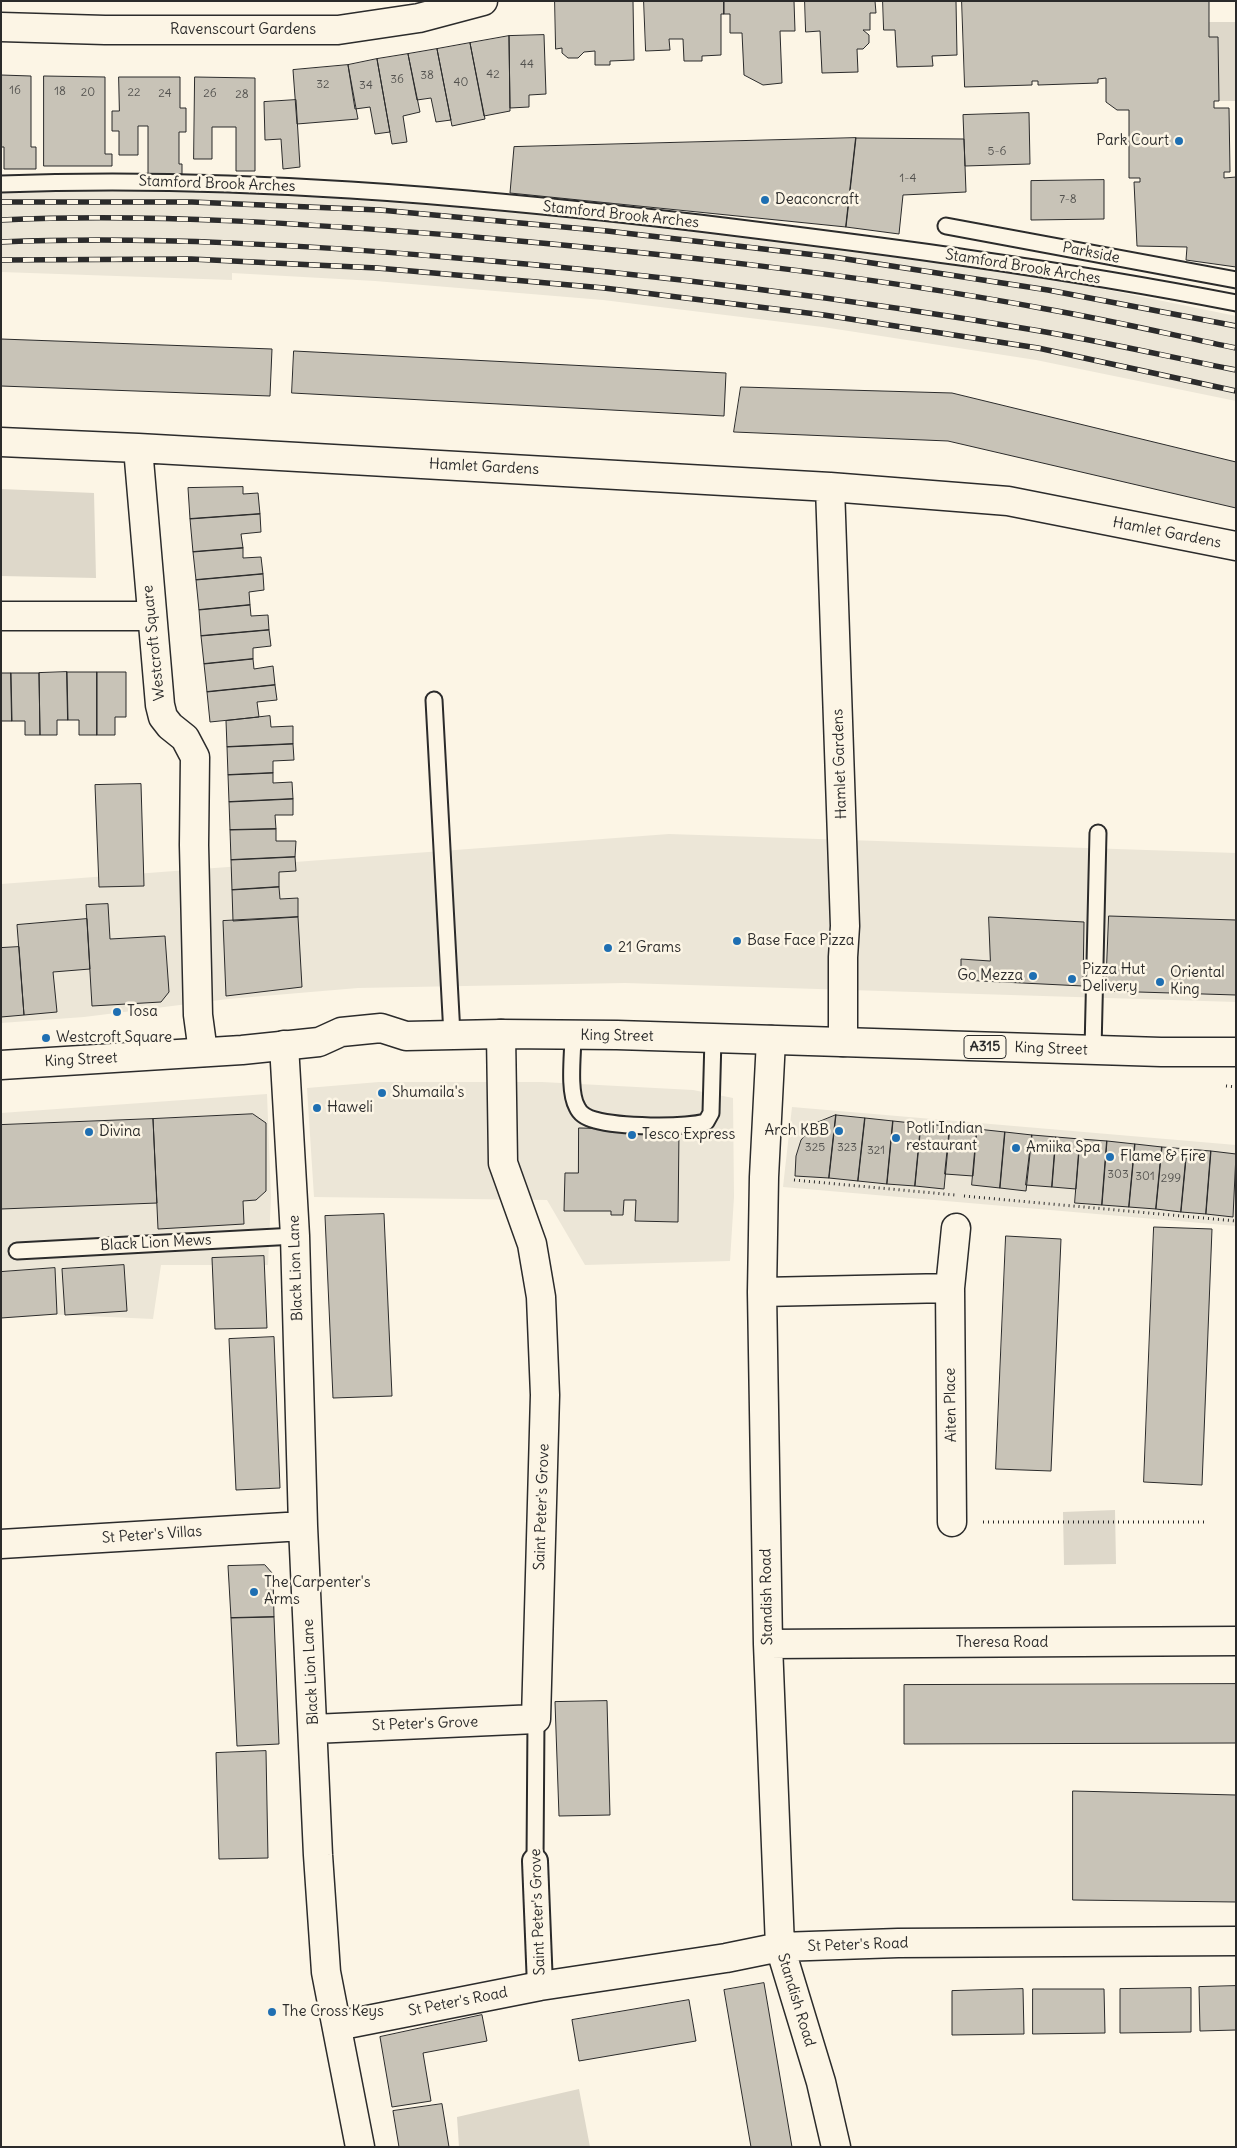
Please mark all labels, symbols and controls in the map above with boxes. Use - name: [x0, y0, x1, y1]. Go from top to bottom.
- street label: Ravenscourt Gardens: [170, 21, 316, 39]
- house number: 44: [520, 58, 534, 72]
- house number: 42: [486, 68, 500, 82]
- house number: 38: [420, 69, 434, 83]
- house number: 36: [390, 73, 404, 87]
- house number: 40: [454, 76, 468, 90]
- house number: 32: [316, 78, 330, 92]
- house number: 34: [359, 79, 373, 93]
- house number: 16: [9, 84, 21, 98]
- house number: 18: [54, 85, 66, 99]
- house number: 20: [81, 86, 95, 100]
- house number: 22: [127, 86, 141, 100]
- house number: 24: [158, 87, 172, 101]
- house number: 26: [203, 87, 217, 101]
- house number: 28: [235, 88, 249, 102]
- place label: Park Court: [1096, 132, 1169, 150]
- marker: Park Court: [1173, 135, 1185, 147]
- house number: 5-6: [988, 145, 1006, 159]
- street label: Stamford Brook Arches: [138, 172, 296, 196]
- house number: 1-4: [900, 172, 916, 186]
- place label: Deaconcraft: [775, 191, 859, 209]
- house number: 7-8: [1059, 193, 1077, 207]
- marker: Deaconcraft: [759, 194, 771, 206]
- street label: Stamford Brook Arches: [542, 198, 700, 232]
- street label: Parkside: [1061, 239, 1121, 267]
- street label: Stamford Brook Arches: [944, 246, 1102, 288]
- street label: Hamlet Gardens: [428, 455, 540, 479]
- street label: Hamlet Gardens: [1111, 514, 1223, 552]
- street label: Westcroft Square: [139, 584, 169, 702]
- street label: Hamlet Gardens: [829, 709, 851, 819]
- place label: Base Face Pizza: [747, 932, 854, 950]
- marker: Base Face Pizza: [731, 935, 743, 947]
- place label: 21 Grams: [618, 939, 681, 957]
- marker: 21 Grams: [602, 942, 614, 954]
- place label: Pizza Hut Delivery: [1082, 961, 1145, 996]
- place label: Oriental King: [1170, 964, 1225, 999]
- place label: Go Mezza: [957, 967, 1023, 985]
- marker: Go Mezza: [1027, 970, 1039, 982]
- marker: Pizza Hut Delivery: [1066, 973, 1078, 985]
- marker: Oriental King: [1154, 976, 1166, 988]
- place label: Tosa: [127, 1003, 158, 1021]
- marker: Tosa: [111, 1006, 123, 1018]
- street label: King Street: [580, 1026, 654, 1046]
- place label: Westcroft Square: [56, 1029, 172, 1047]
- marker: Westcroft Square: [40, 1032, 52, 1044]
- road number: A315: [964, 1036, 1006, 1058]
- street label: King Street: [1014, 1039, 1088, 1059]
- street label: King Street: [44, 1049, 118, 1071]
- place label: Shumaila's: [392, 1084, 464, 1102]
- marker: Shumaila's: [376, 1087, 388, 1099]
- place label: Haweli: [327, 1099, 373, 1117]
- marker: Haweli: [311, 1102, 323, 1114]
- place label: Potli Indian restaurant: [906, 1120, 983, 1155]
- place label: Arch KBB: [765, 1122, 829, 1140]
- place label: Divina: [99, 1123, 141, 1141]
- marker: Arch KBB: [833, 1125, 845, 1137]
- marker: Divina: [83, 1126, 95, 1138]
- place label: Tesco Express: [642, 1126, 735, 1144]
- marker: Tesco Express: [626, 1129, 638, 1141]
- marker: Potli Indian restaurant: [890, 1132, 902, 1144]
- place label: Amiika Spa: [1026, 1139, 1101, 1157]
- house number: 325: [805, 1141, 825, 1155]
- house number: 323: [837, 1141, 857, 1155]
- marker: Amiika Spa: [1010, 1142, 1022, 1154]
- house number: 321: [867, 1144, 885, 1158]
- place label: Flame & Fire: [1120, 1148, 1206, 1166]
- marker: Flame & Fire: [1104, 1151, 1116, 1163]
- house number: 303: [1107, 1168, 1129, 1182]
- house number: 301: [1135, 1170, 1155, 1184]
- house number: 299: [1161, 1172, 1181, 1186]
- street label: Black Lion Lane: [285, 1215, 307, 1321]
- street label: Black Lion Mews: [100, 1231, 212, 1255]
- street label: Aiten Place: [941, 1368, 961, 1442]
- street label: Saint Peter's Grove: [531, 1443, 553, 1571]
- street label: St Peter's Villas: [101, 1523, 203, 1547]
- street label: Standish Road: [757, 1548, 777, 1646]
- place label: The Carpenter's Arms: [264, 1574, 371, 1609]
- marker: The Carpenter's Arms: [248, 1586, 260, 1598]
- street label: Black Lion Lane: [299, 1619, 323, 1725]
- street label: Theresa Road: [956, 1634, 1048, 1652]
- street label: St Peter's Grove: [372, 1713, 478, 1735]
- street label: Saint Peter's Grove: [527, 1848, 549, 1976]
- street label: St Peter's Road: [807, 1934, 909, 1956]
- street label: Standish Road: [773, 1951, 819, 2049]
- street label: St Peter's Road: [407, 1984, 509, 2020]
- place label: The Cross Keys: [282, 2003, 384, 2021]
- marker: The Cross Keys: [266, 2006, 278, 2018]

